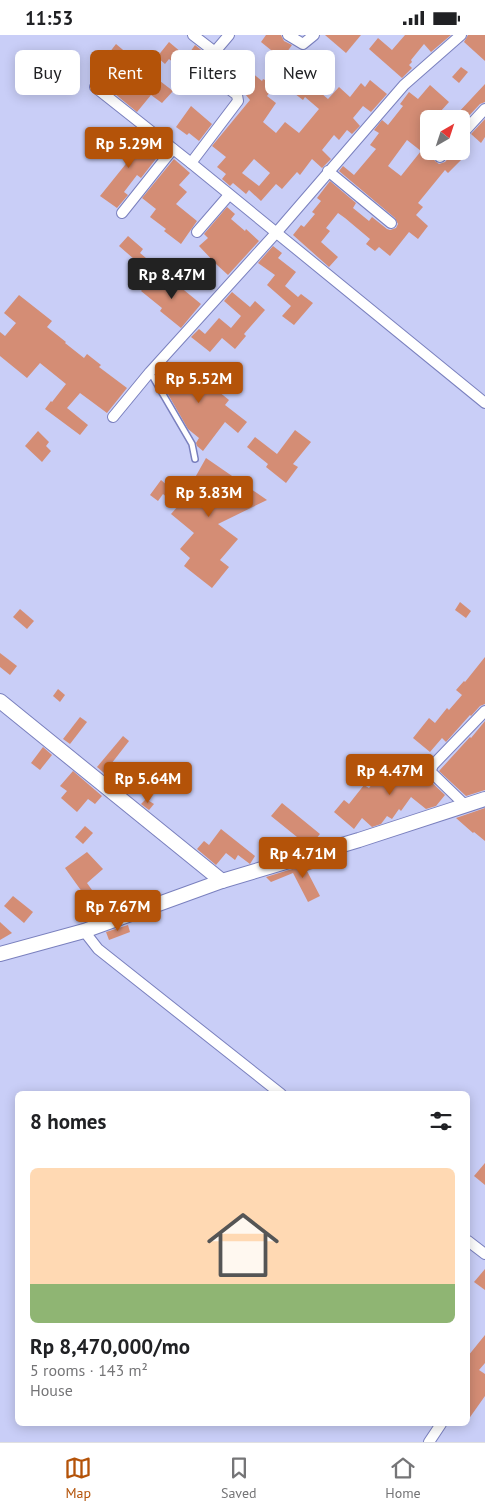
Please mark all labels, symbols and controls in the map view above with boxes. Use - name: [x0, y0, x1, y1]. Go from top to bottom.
- text: 11:53: [25, 6, 73, 30]
- chip: Buy: [15, 50, 80, 95]
- chip: Rent: [90, 50, 161, 95]
- chip: Filters: [171, 50, 255, 95]
- chip: New: [265, 50, 335, 95]
- north arrow: [420, 110, 470, 160]
- map controls: [420, 110, 470, 160]
- pin: Rp 5.29M: [77, 127, 181, 169]
- text: Rp 5.29M: [96, 133, 162, 153]
- pin: Rp 8.47M: [120, 257, 224, 300]
- text: Rp 8.47M: [139, 264, 205, 284]
- pin: Rp 5.52M: [147, 361, 251, 404]
- text: Rp 5.52M: [166, 368, 232, 388]
- pin: Rp 3.83M: [157, 475, 261, 518]
- text: Rp 3.83M: [176, 482, 242, 502]
- pin: Rp 4.47M: [338, 753, 442, 796]
- text: Rp 4.47M: [357, 760, 423, 780]
- pin: Rp 5.64M: [96, 761, 200, 804]
- text: Rp 5.64M: [115, 768, 181, 788]
- pin: Rp 4.71M: [251, 837, 355, 879]
- text: Rp 4.71M: [270, 843, 336, 863]
- pin: Rp 7.67M: [66, 889, 170, 932]
- text: Rp 7.67M: [86, 896, 150, 916]
- icon: filters: [427, 1107, 455, 1135]
- text: 8 homes: [30, 1108, 106, 1135]
- icon: home: [198, 1200, 288, 1290]
- text: Rp 8,470,000/mo: [30, 1333, 190, 1360]
- text: 5 rooms · 143 m²: [30, 1360, 148, 1380]
- text: House: [30, 1380, 73, 1400]
- tab: Map: [64, 1454, 92, 1502]
- tab: Saved: [221, 1454, 257, 1502]
- tab: Home: [385, 1454, 421, 1502]

